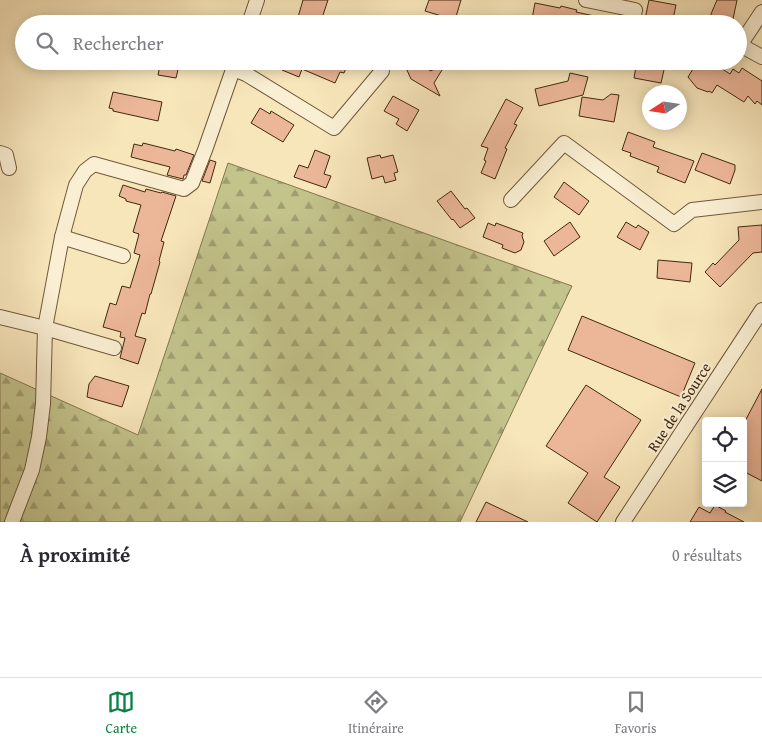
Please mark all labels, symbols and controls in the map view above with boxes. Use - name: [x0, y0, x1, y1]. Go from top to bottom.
- search box: [15, 15, 747, 70]
- icon: search: [33, 29, 61, 57]
- text: Rechercher: [73, 29, 164, 57]
- north arrow: [642, 85, 687, 130]
- street label: Rue de la Source: [642, 358, 716, 456]
- map controls: [702, 417, 747, 507]
- button: locate: [702, 417, 747, 462]
- button: layers: [702, 462, 747, 507]
- text: À proximité: [20, 539, 130, 570]
- text: 0 résultats: [672, 543, 742, 567]
- tab: Carte: [105, 688, 137, 738]
- tab: Itinéraire: [348, 688, 404, 738]
- tab: Favoris: [615, 688, 657, 738]

